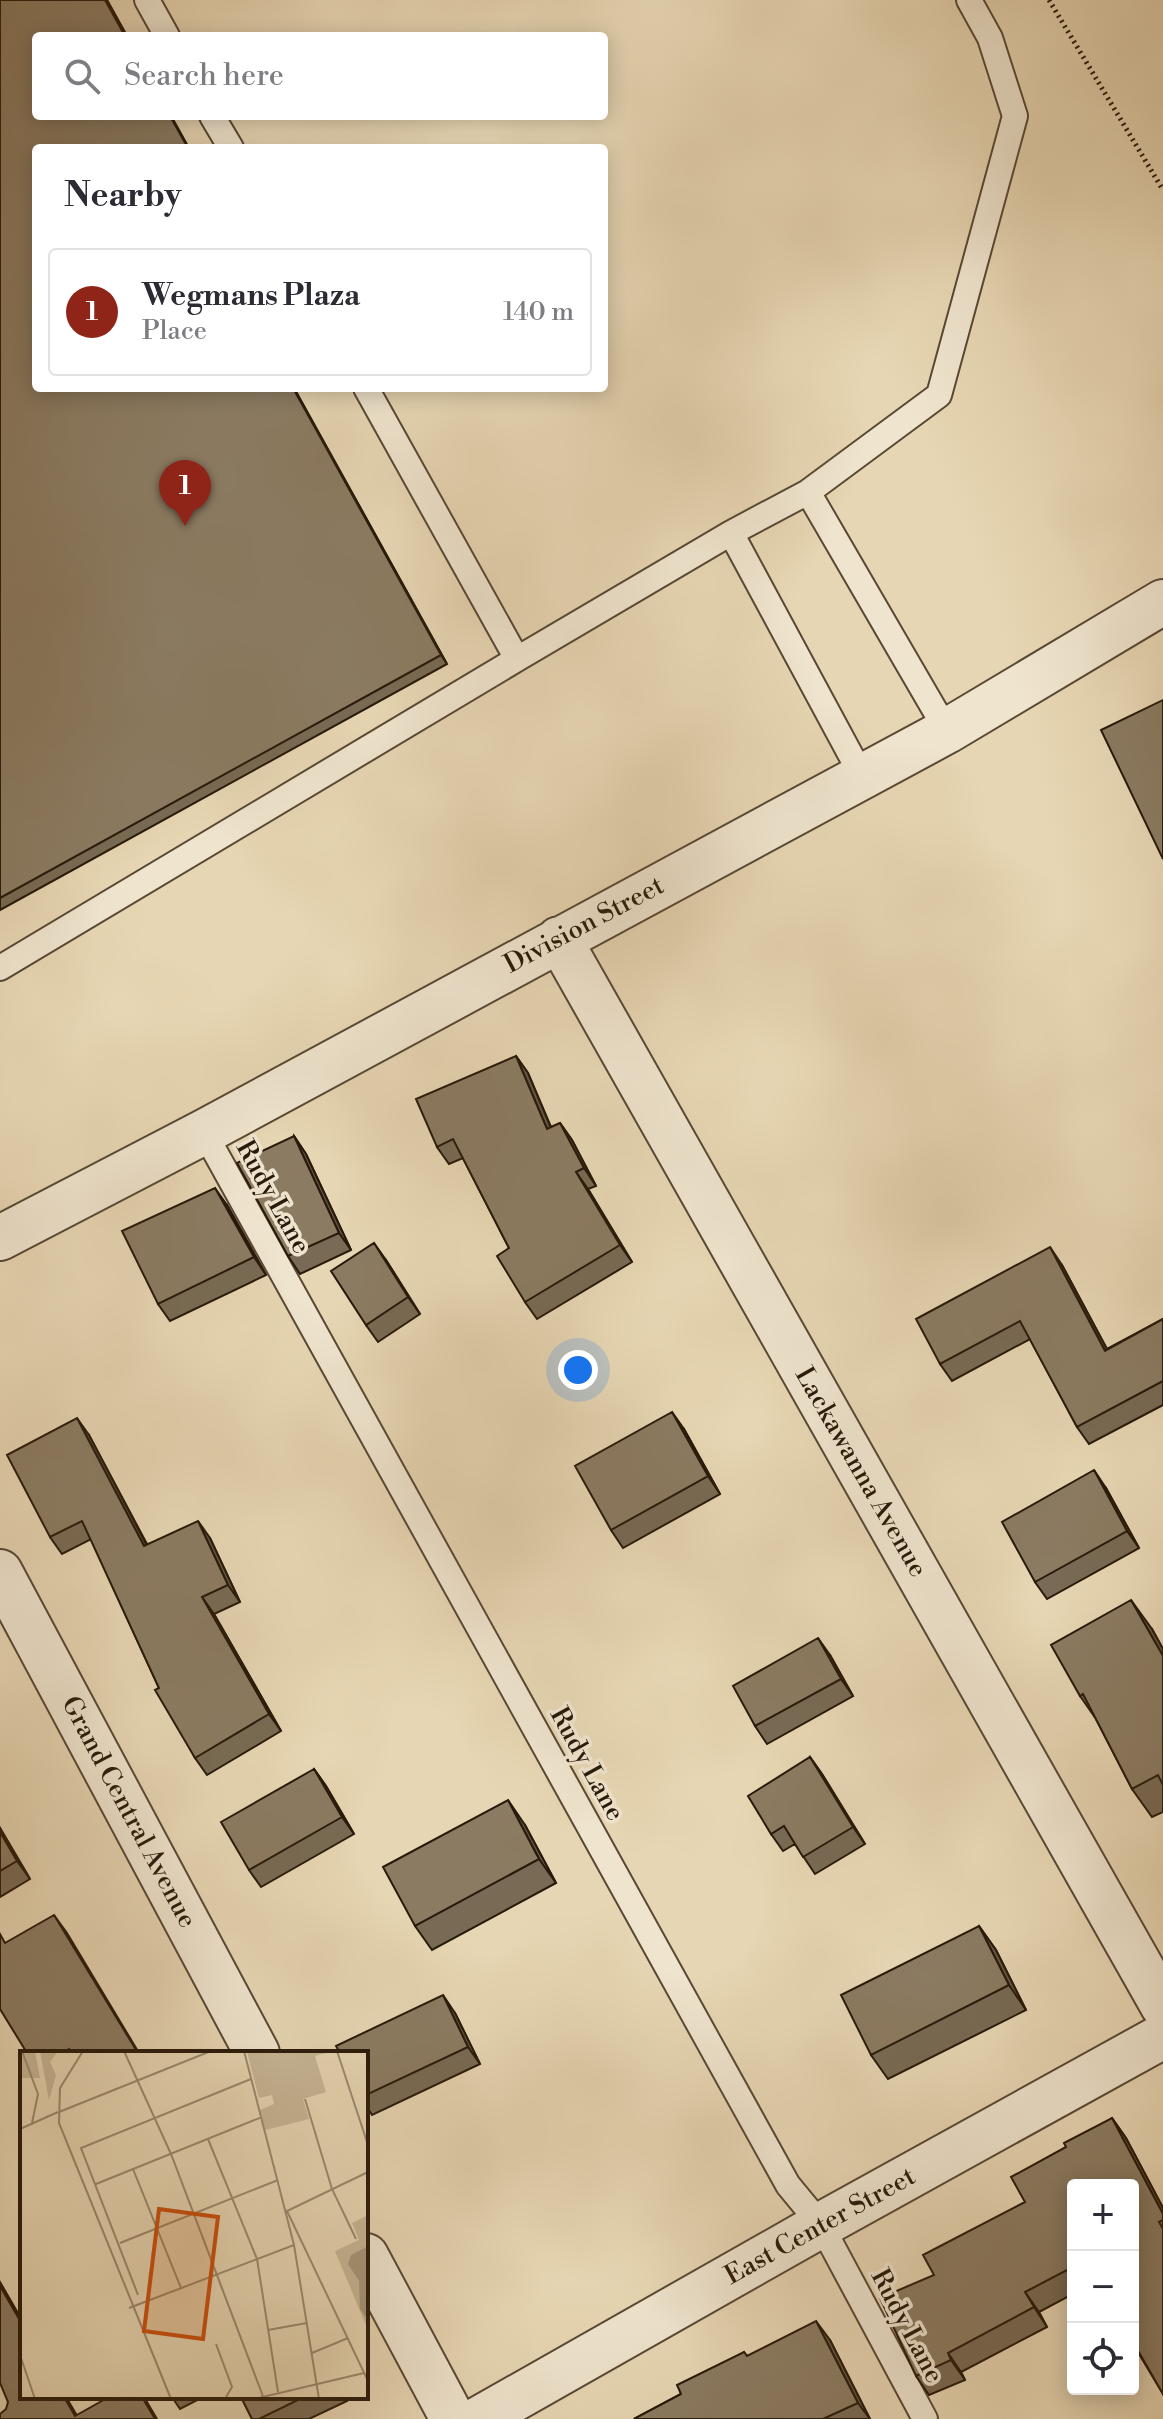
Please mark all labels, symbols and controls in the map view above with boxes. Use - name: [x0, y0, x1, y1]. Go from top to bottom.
- search box: [32, 32, 608, 120]
- icon: search: [60, 54, 104, 98]
- text: Search here: [124, 57, 284, 95]
- text: Nearby: [64, 175, 182, 217]
- text: Wegmans Plaza: [142, 277, 360, 315]
- text: 1: [86, 296, 98, 328]
- text: 140 m: [503, 296, 574, 328]
- text: Place: [142, 315, 207, 347]
- pin: 1: [159, 460, 211, 526]
- street label: Division Street: [499, 869, 669, 981]
- street label: Rudy Lane: [229, 1135, 317, 1259]
- your location: [558, 1350, 598, 1390]
- street label: Lackawanna Avenue: [788, 1361, 934, 1583]
- street label: Grand Central Avenue: [54, 1691, 204, 1933]
- street label: Rudy Lane: [543, 1702, 631, 1826]
- inset map: [20, 2051, 368, 2399]
- street label: East Center Street: [719, 2160, 921, 2292]
- map controls: [1067, 2179, 1139, 2395]
- button: +: [1067, 2179, 1139, 2251]
- button: −: [1067, 2251, 1139, 2323]
- street label: Rudy Lane: [864, 2263, 950, 2389]
- button: locate: [1067, 2323, 1139, 2395]

